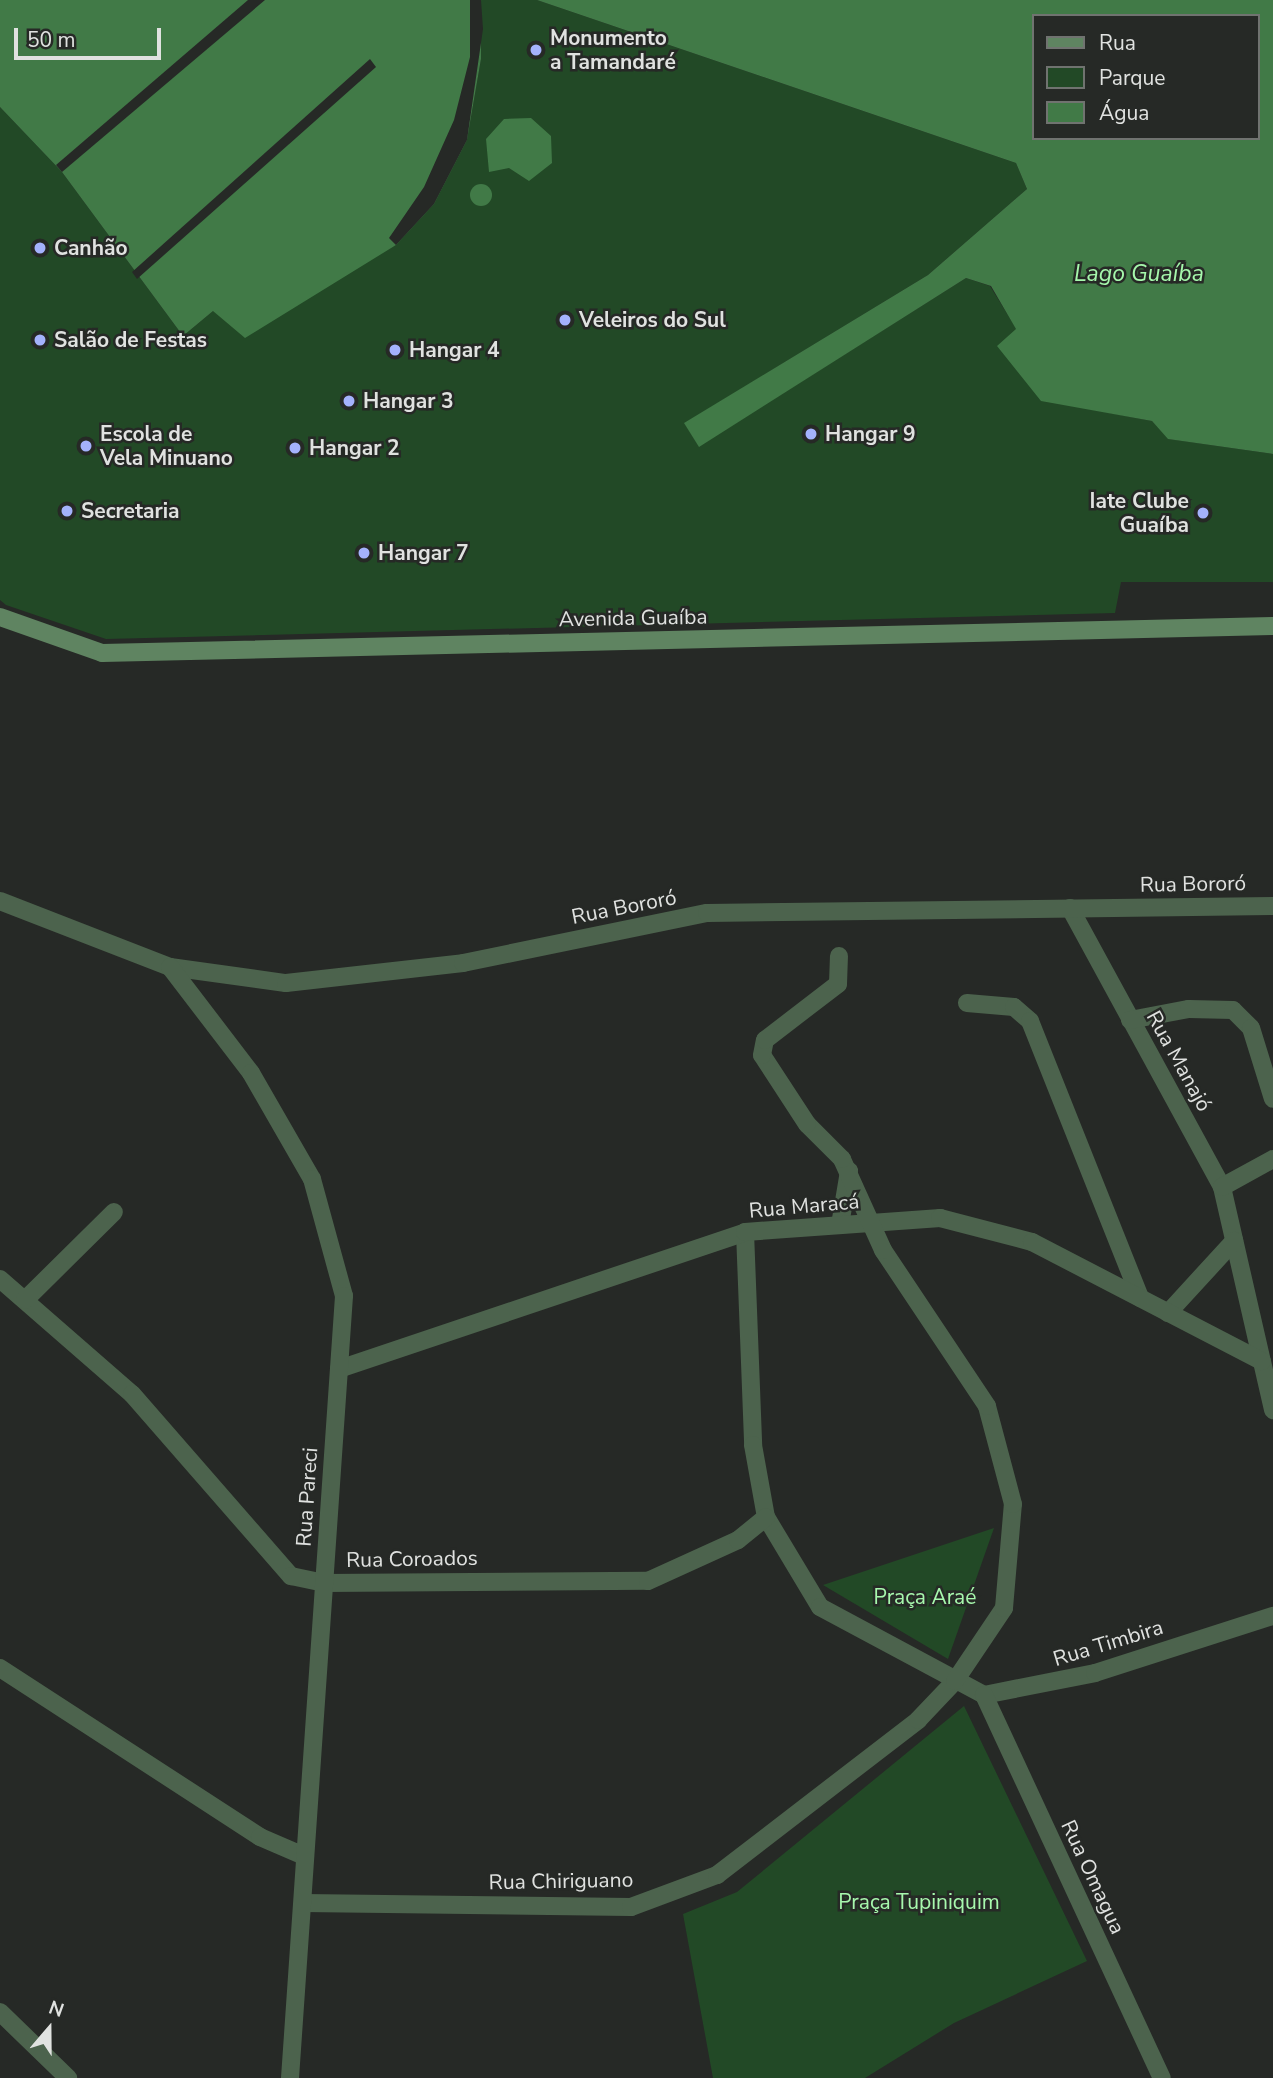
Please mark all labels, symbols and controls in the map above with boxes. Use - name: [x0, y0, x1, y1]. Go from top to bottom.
- scale bar: [18, 14, 164, 58]
- legend: [1032, 14, 1259, 140]
- place label: Monumento a Tamandaré: [550, 25, 676, 75]
- text: 50 m: [27, 26, 76, 54]
- text: Rua: [1099, 29, 1136, 57]
- marker: Monumento a Tamandaré: [528, 42, 544, 58]
- text: Parque: [1099, 64, 1166, 92]
- text: Água: [1099, 99, 1149, 127]
- place label: Canhão: [54, 235, 128, 261]
- marker: Canhão: [32, 240, 48, 256]
- water label: Lago Guaíba: [1074, 260, 1204, 288]
- place label: Veleiros do Sul: [579, 307, 726, 333]
- marker: Veleiros do Sul: [557, 312, 573, 328]
- place label: Salão de Festas: [54, 327, 207, 353]
- marker: Salão de Festas: [32, 332, 48, 348]
- place label: Hangar 4: [409, 337, 500, 363]
- marker: Hangar 4: [387, 342, 403, 358]
- place label: Hangar 3: [363, 388, 454, 414]
- marker: Hangar 3: [341, 393, 357, 409]
- place label: Escola de Vela Minuano: [100, 421, 233, 471]
- place label: Hangar 9: [825, 421, 916, 447]
- marker: Hangar 9: [803, 426, 819, 442]
- place label: Hangar 2: [309, 435, 400, 461]
- marker: Escola de Vela Minuano: [78, 438, 94, 454]
- marker: Hangar 2: [287, 440, 303, 456]
- place label: Iate Clube Guaíba: [1090, 488, 1189, 538]
- place label: Secretaria: [81, 498, 180, 524]
- marker: Secretaria: [59, 503, 75, 519]
- marker: Iate Clube Guaíba: [1195, 505, 1211, 521]
- place label: Hangar 7: [378, 540, 469, 566]
- marker: Hangar 7: [356, 545, 372, 561]
- street label: Avenida Guaíba: [558, 604, 708, 632]
- street label: Rua Bororó: [1140, 870, 1246, 898]
- street label: Rua Bororó: [569, 884, 679, 930]
- street label: Rua Manajó: [1141, 1006, 1217, 1116]
- street label: Rua Maracá: [748, 1189, 860, 1223]
- street label: Rua Pareci: [291, 1447, 323, 1547]
- street label: Rua Coroados: [346, 1545, 478, 1573]
- park label: Praça Araé: [874, 1584, 976, 1610]
- street label: Rua Timbira: [1050, 1614, 1166, 1672]
- street label: Rua Omagua: [1056, 1816, 1130, 1938]
- street label: Rua Chiriguano: [489, 1867, 633, 1895]
- park label: Praça Tupiniquim: [838, 1889, 1000, 1915]
- north arrow: [14, 1994, 84, 2064]
- text: N: [45, 1995, 67, 2024]

